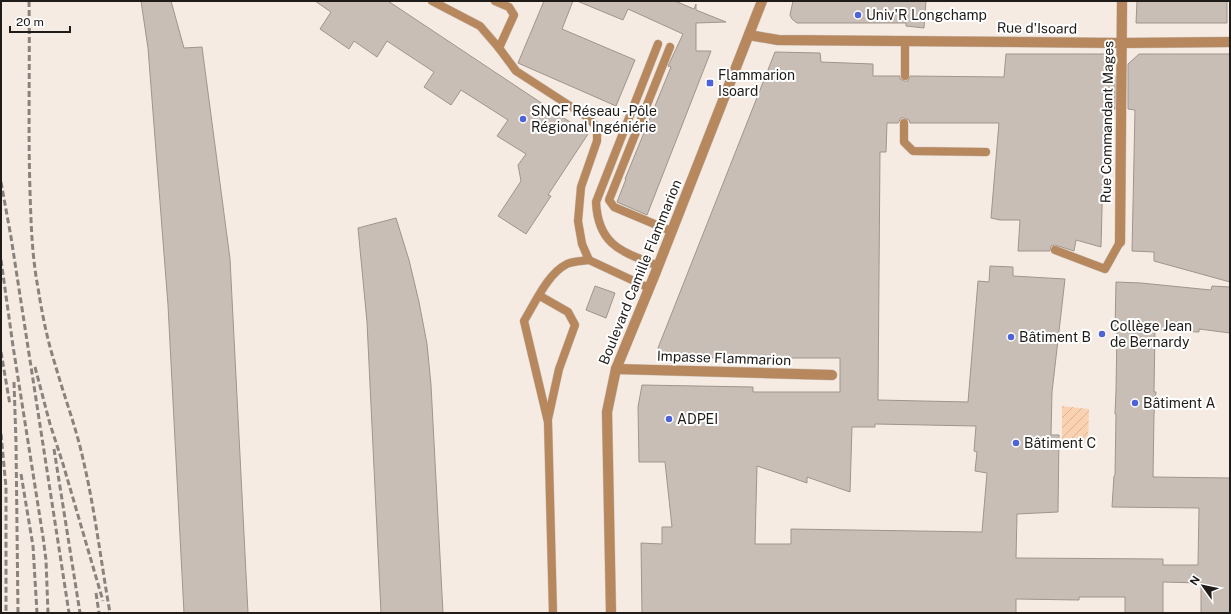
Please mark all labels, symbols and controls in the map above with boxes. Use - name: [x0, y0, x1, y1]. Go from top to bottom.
- place label: Univ'R Longchamp: [866, 7, 987, 23]
- scale bar: [10, 8, 70, 34]
- marker: Univ'R Longchamp: [853, 10, 863, 20]
- text: 20 m: [16, 15, 44, 29]
- street label: Rue d'Isoard: [997, 19, 1077, 37]
- street label: Rue Commandant Mages: [1098, 41, 1116, 203]
- place label: Flammarion Isoard: [718, 67, 795, 99]
- marker: Flammarion Isoard: [705, 78, 715, 88]
- place label: SNCF Réseau - Pôle Régional Ingéniérie: [531, 103, 657, 135]
- marker: SNCF Réseau - Pôle Régional Ingéniérie: [518, 114, 528, 124]
- street label: Boulevard Camille Flammarion: [595, 177, 685, 367]
- place label: Collège Jean de Bernardy: [1110, 318, 1192, 350]
- place label: Bâtiment B: [1019, 329, 1091, 345]
- marker: Collège Jean de Bernardy: [1097, 329, 1107, 339]
- marker: Bâtiment B: [1006, 332, 1016, 342]
- street label: Impasse Flammarion: [657, 348, 791, 368]
- place label: Bâtiment A: [1143, 395, 1215, 411]
- marker: Bâtiment A: [1130, 398, 1140, 408]
- place label: ADPEI: [677, 411, 718, 427]
- marker: ADPEI: [664, 414, 674, 424]
- place label: Bâtiment C: [1024, 435, 1096, 451]
- marker: Bâtiment C: [1011, 438, 1021, 448]
- north arrow: [1183, 566, 1223, 606]
- text: N: [1187, 574, 1202, 587]

